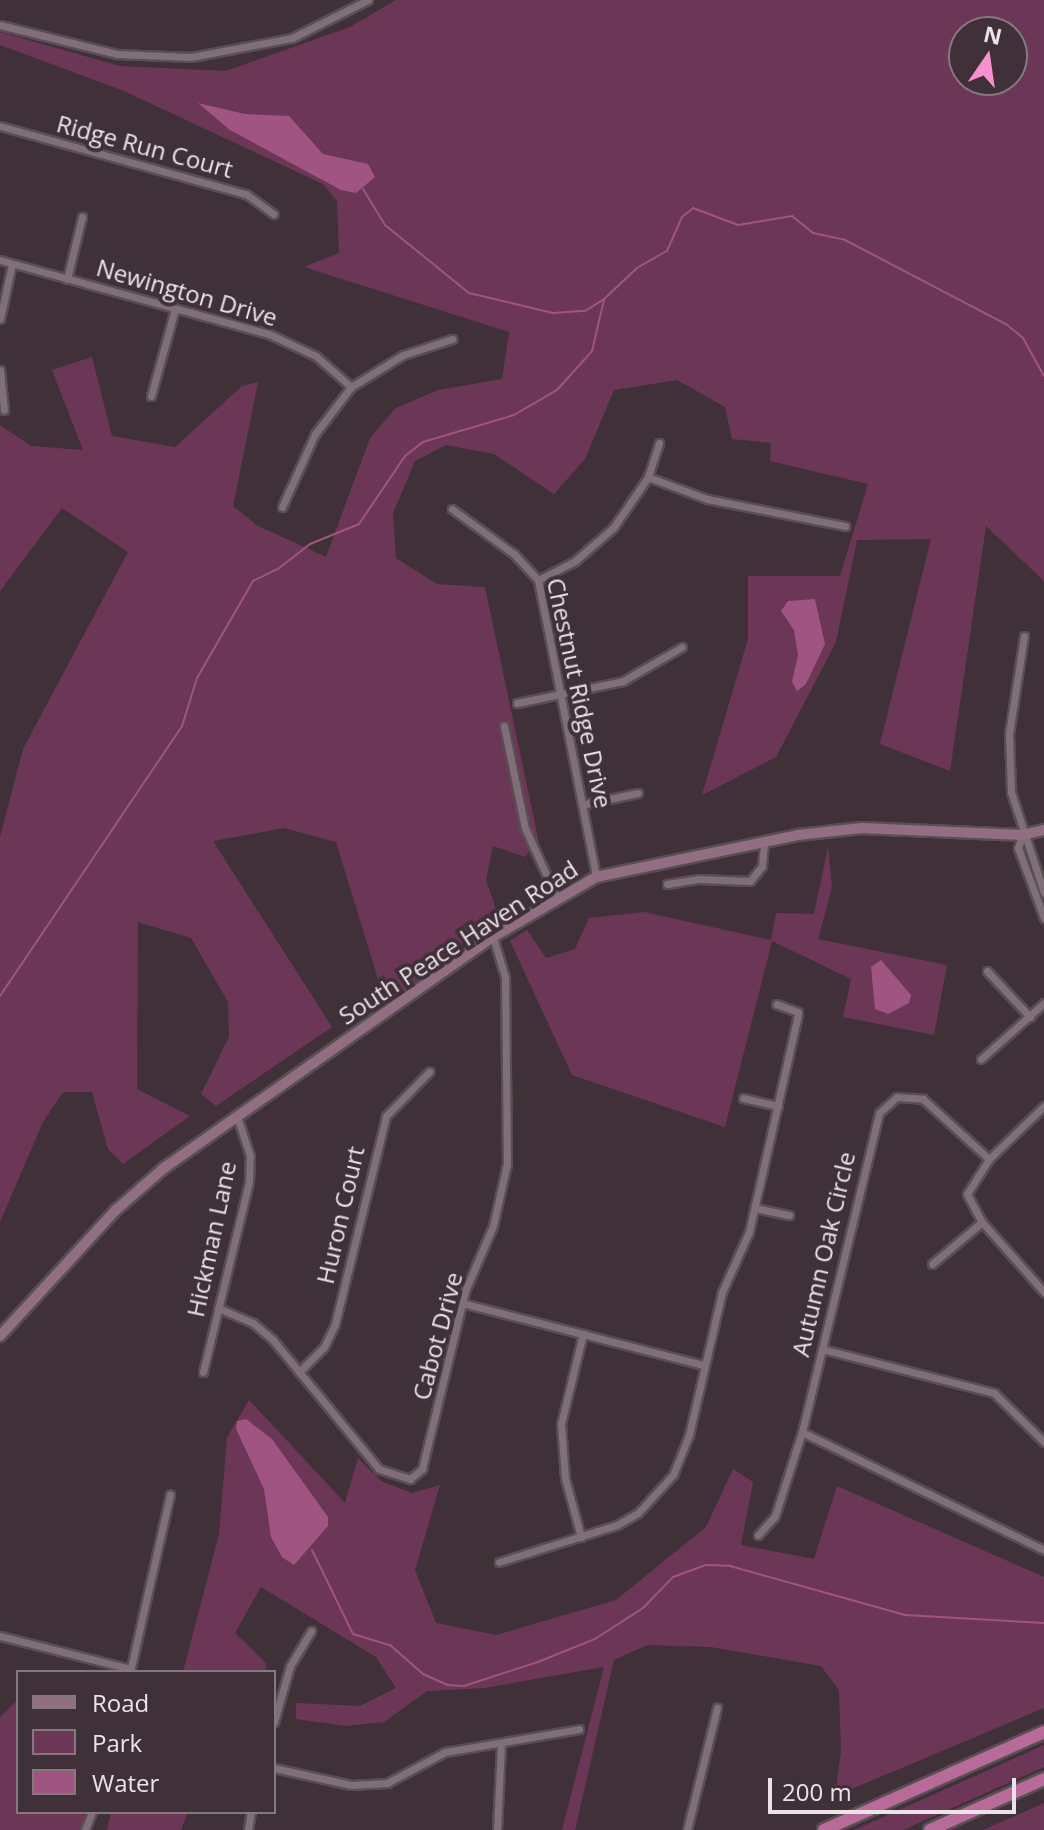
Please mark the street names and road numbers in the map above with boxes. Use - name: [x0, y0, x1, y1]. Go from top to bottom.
- street label: Ridge Run Court: [54, 109, 236, 183]
- street label: Newington Drive: [93, 252, 281, 332]
- street label: Chestnut Ridge Drive: [542, 575, 618, 811]
- street label: South Peace Haven Road: [333, 854, 583, 1030]
- street label: Huron Court: [310, 1143, 370, 1287]
- street label: Autumn Oak Circle: [785, 1149, 861, 1359]
- street label: Hickman Lane: [180, 1159, 242, 1319]
- street label: Cabot Drive: [406, 1269, 468, 1403]

